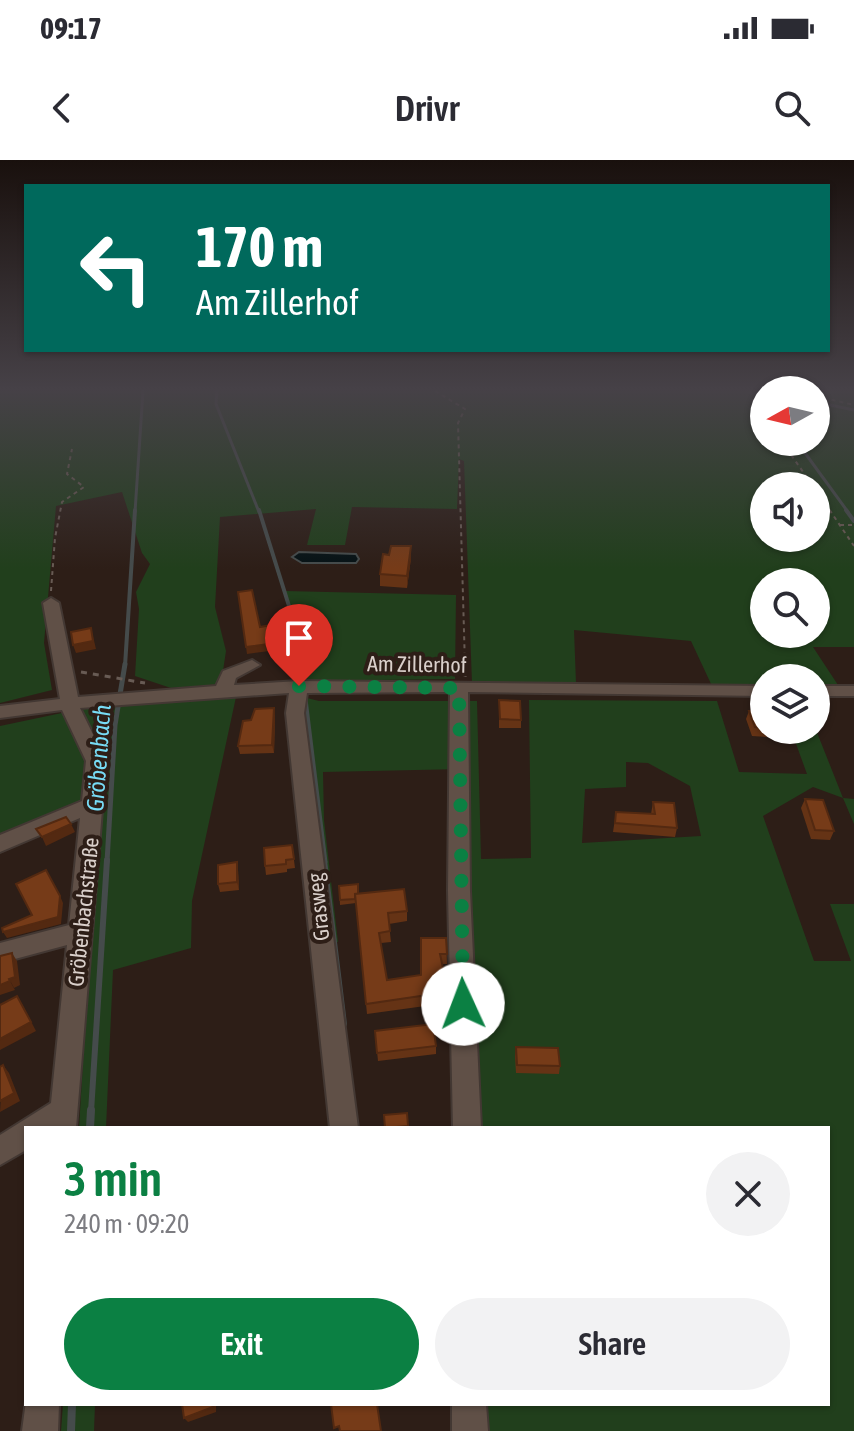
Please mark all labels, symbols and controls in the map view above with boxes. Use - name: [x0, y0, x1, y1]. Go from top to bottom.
- text: 09:17: [40, 11, 102, 45]
- icon: back: [40, 86, 84, 130]
- icon: search: [770, 86, 814, 130]
- text: Drivr: [395, 87, 459, 129]
- text: 170 m: [196, 215, 323, 279]
- icon: left: [64, 216, 168, 320]
- text: Am Zillerhof: [196, 281, 359, 323]
- north arrow: [750, 376, 830, 456]
- map controls: [750, 376, 830, 744]
- button: sound: [750, 472, 830, 552]
- button: search: [750, 568, 830, 648]
- pin: [265, 604, 333, 686]
- icon: arrive: [277, 616, 321, 660]
- street label: Am Zillerhof: [367, 650, 467, 678]
- button: layers: [750, 664, 830, 744]
- water label: Gröbenbach: [81, 703, 116, 812]
- street label: Gröbenbachstraße: [62, 836, 104, 988]
- street label: Grasweg: [301, 871, 334, 942]
- position arrow: [421, 962, 505, 1046]
- text: 3 min: [64, 1151, 162, 1206]
- button: close: [706, 1152, 790, 1236]
- text: 240 m · 09:20: [64, 1209, 189, 1239]
- button: Exit: [64, 1298, 419, 1390]
- button: Share: [435, 1298, 790, 1390]

